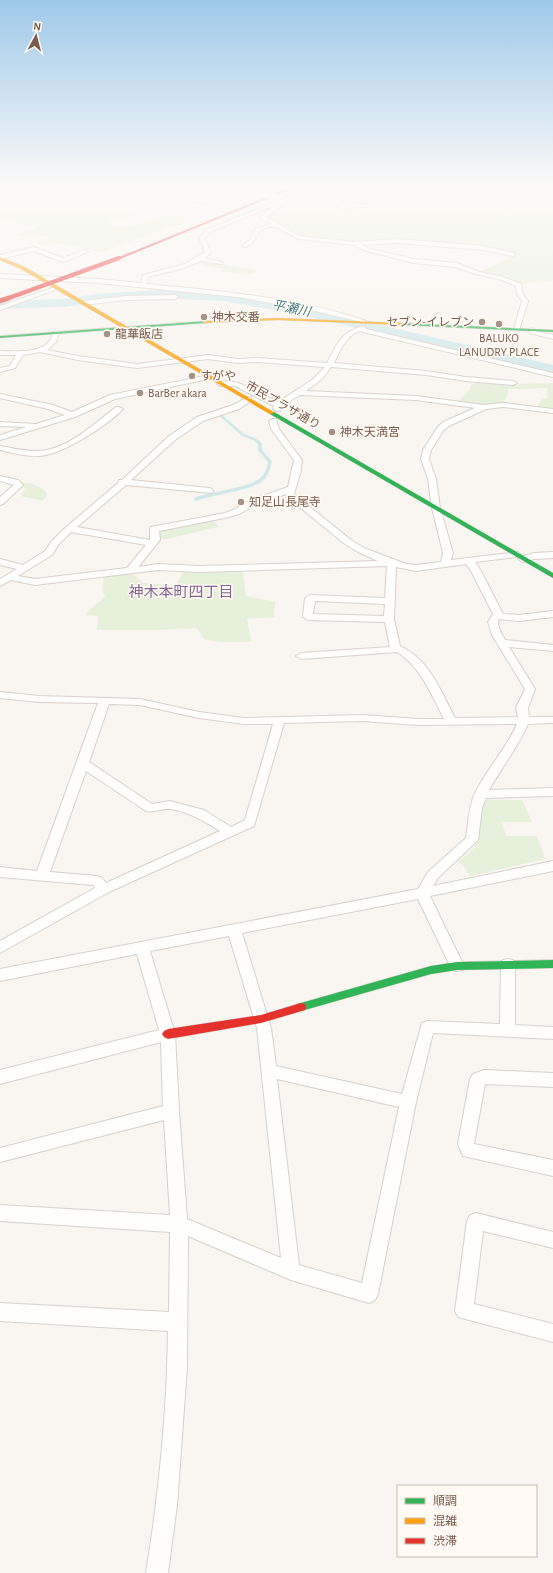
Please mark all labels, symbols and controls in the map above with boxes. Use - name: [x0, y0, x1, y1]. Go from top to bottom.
- north arrow: [16, 16, 56, 56]
- text: N: [33, 21, 42, 32]
- water label: 平瀬川: [271, 298, 314, 319]
- place label: 神木交番: [212, 311, 260, 323]
- marker: 神木交番: [199, 312, 209, 322]
- place label: セブン-イレブン: [386, 315, 474, 328]
- marker: セブン-イレブン: [477, 317, 487, 327]
- marker: BALUKO LANUDRY PLACE: [494, 319, 504, 329]
- place label: 龍華飯店: [115, 328, 163, 340]
- marker: 龍華飯店: [102, 329, 112, 339]
- place label: BALUKO LANUDRY PLACE: [459, 332, 539, 358]
- place label: すがや: [200, 369, 236, 382]
- marker: すがや: [187, 371, 197, 381]
- street label: 市民プラザ通り: [244, 378, 323, 431]
- place label: BarBer akara: [148, 387, 207, 399]
- marker: BarBer akara: [135, 388, 145, 398]
- place label: 神木天満宮: [340, 426, 400, 438]
- marker: 神木天満宮: [327, 427, 337, 437]
- place label: 知足山長尾寺: [249, 495, 321, 508]
- marker: 知足山長尾寺: [236, 497, 246, 507]
- district label: 神木本町四丁目: [128, 584, 234, 600]
- legend: [397, 1485, 537, 1557]
- text: 順調: [433, 1495, 457, 1507]
- text: 混雑: [433, 1514, 457, 1527]
- text: 渋滞: [433, 1535, 457, 1547]

